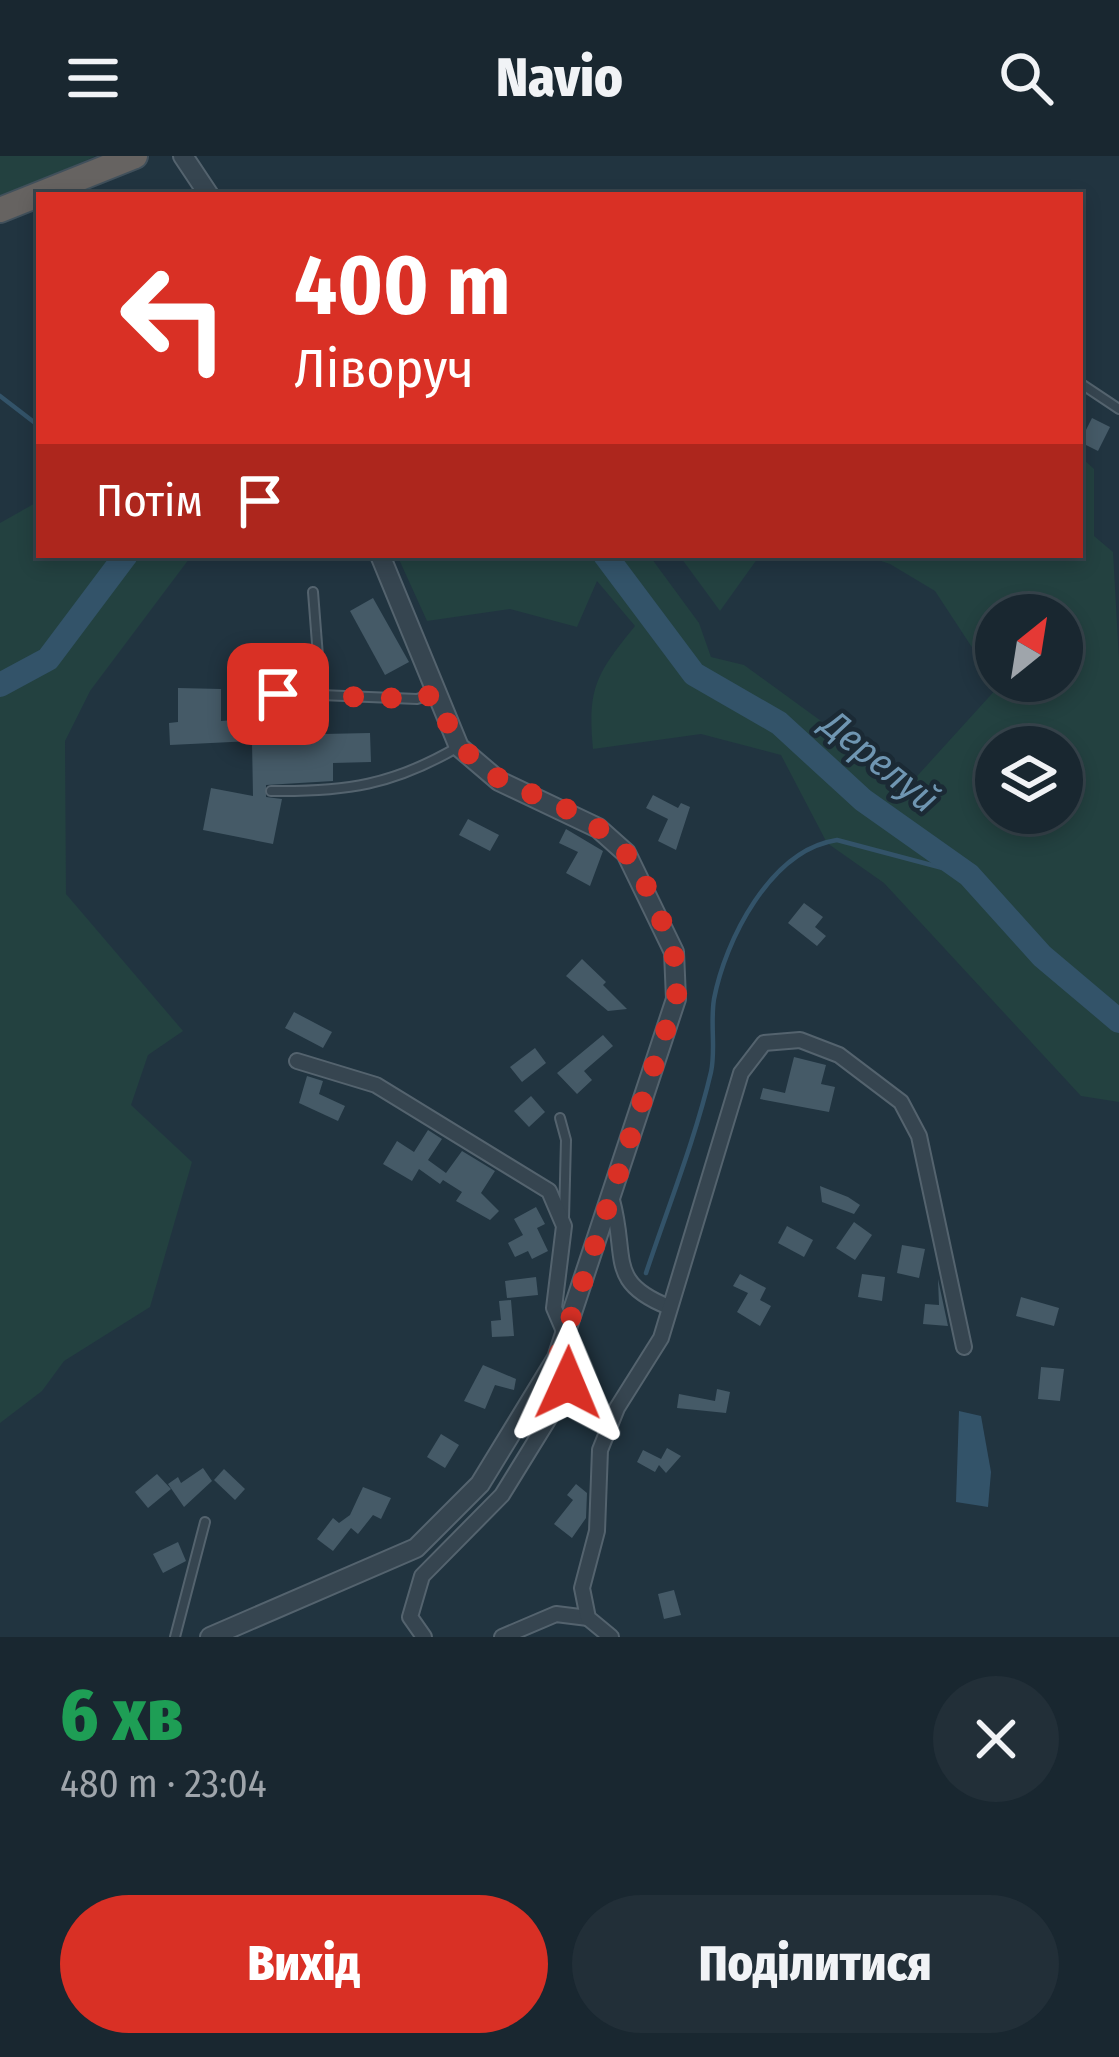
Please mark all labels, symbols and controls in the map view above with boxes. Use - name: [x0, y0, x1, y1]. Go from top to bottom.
- icon: menu: [60, 45, 126, 111]
- icon: search: [993, 45, 1059, 111]
- text: Navio: [496, 46, 623, 110]
- text: 400 m: [294, 235, 510, 336]
- icon: left: [96, 240, 252, 396]
- text: Ліворуч: [294, 337, 474, 401]
- icon: arrive: [227, 468, 293, 534]
- text: Потім: [96, 474, 203, 528]
- north arrow: [975, 594, 1083, 702]
- map controls: [975, 594, 1083, 834]
- pin: [227, 643, 329, 745]
- icon: arrive: [245, 661, 311, 727]
- water label: Дерелуй: [811, 699, 948, 823]
- button: layers: [975, 726, 1083, 834]
- position arrow: [505, 1320, 631, 1446]
- text: 6 хв: [60, 1673, 183, 1759]
- button: close: [933, 1676, 1059, 1802]
- text: 480 m · 23:04: [60, 1761, 267, 1807]
- button: Вихід: [60, 1895, 548, 2033]
- button: Поділитися: [572, 1895, 1059, 2033]

